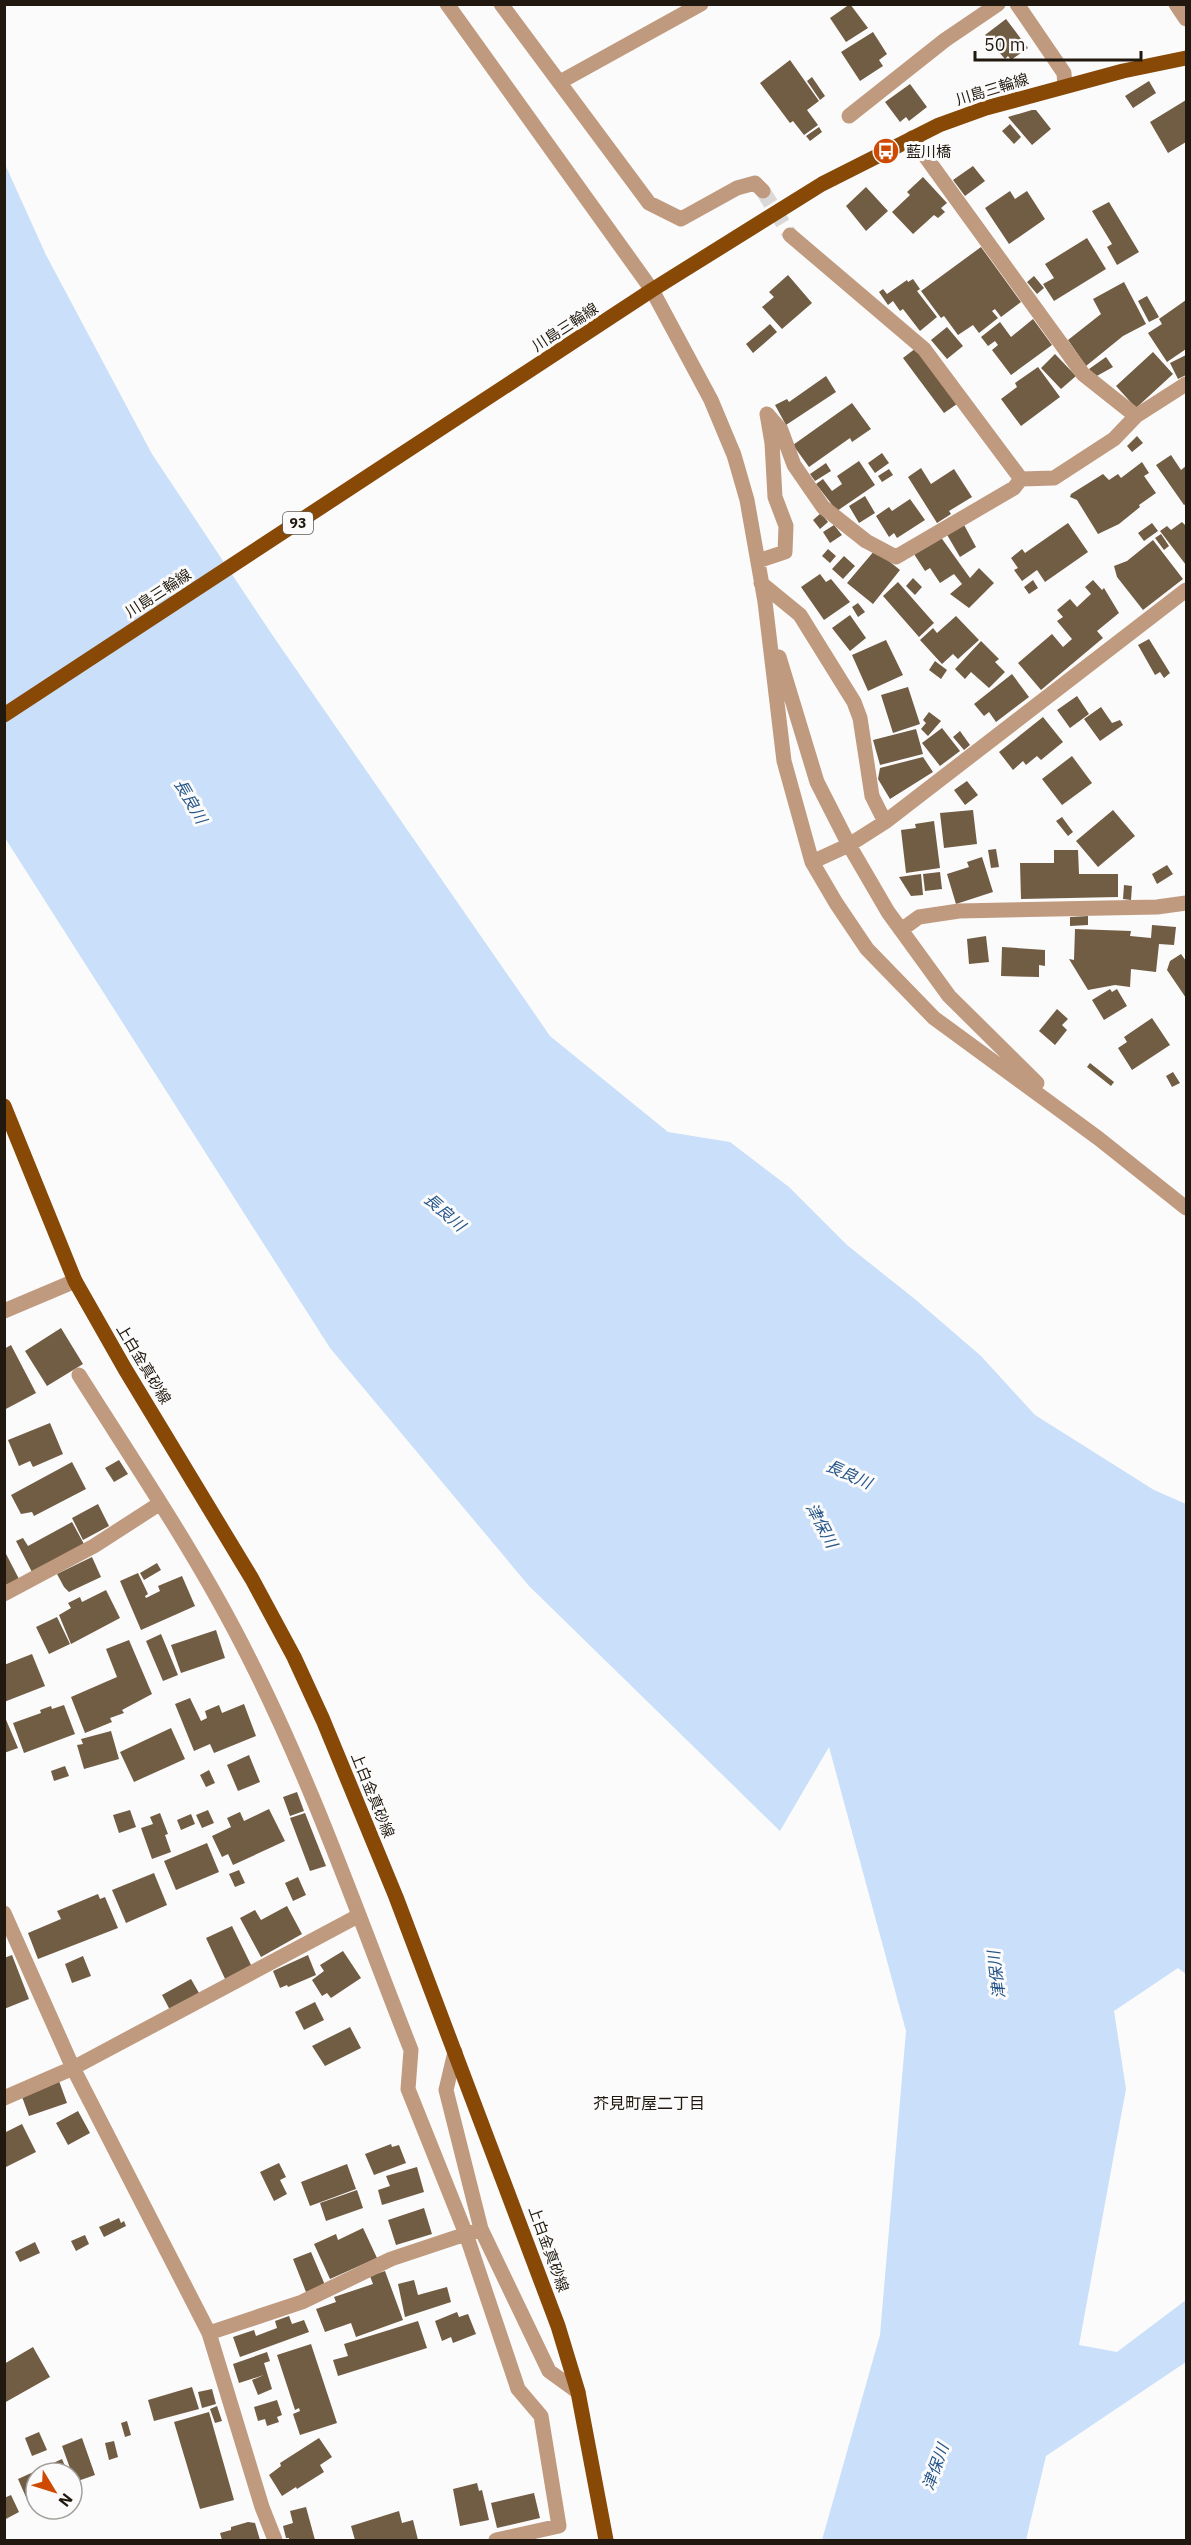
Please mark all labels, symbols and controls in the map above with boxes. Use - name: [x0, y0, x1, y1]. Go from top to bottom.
- scale bar: [975, 24, 1142, 62]
- text: 50 m: [984, 33, 1026, 56]
- street label: 川島三輪線: [953, 69, 1031, 109]
- bus stop icon: 藍川橋: [871, 136, 901, 166]
- place label: 藍川橋: [906, 142, 951, 161]
- street label: 川島三輪線: [528, 299, 602, 355]
- road number: 93: [283, 512, 313, 534]
- street label: 川島三輪線: [121, 565, 195, 621]
- water label: 長良川: [170, 775, 213, 829]
- water label: 長良川: [420, 1189, 471, 1237]
- street label: 上白金真砂線: [113, 1321, 175, 1407]
- water label: 長良川: [823, 1455, 877, 1494]
- water label: 津保川: [802, 1499, 843, 1553]
- street label: 上白金真砂線: [347, 1750, 399, 1840]
- water label: 津保川: [983, 1948, 1009, 2000]
- district label: 芥見町屋二丁目: [593, 2093, 705, 2113]
- street label: 上白金真砂線: [525, 2203, 573, 2295]
- water label: 津保川: [917, 2439, 953, 2493]
- north arrow: [24, 2461, 84, 2521]
- text: N: [54, 2490, 77, 2511]

